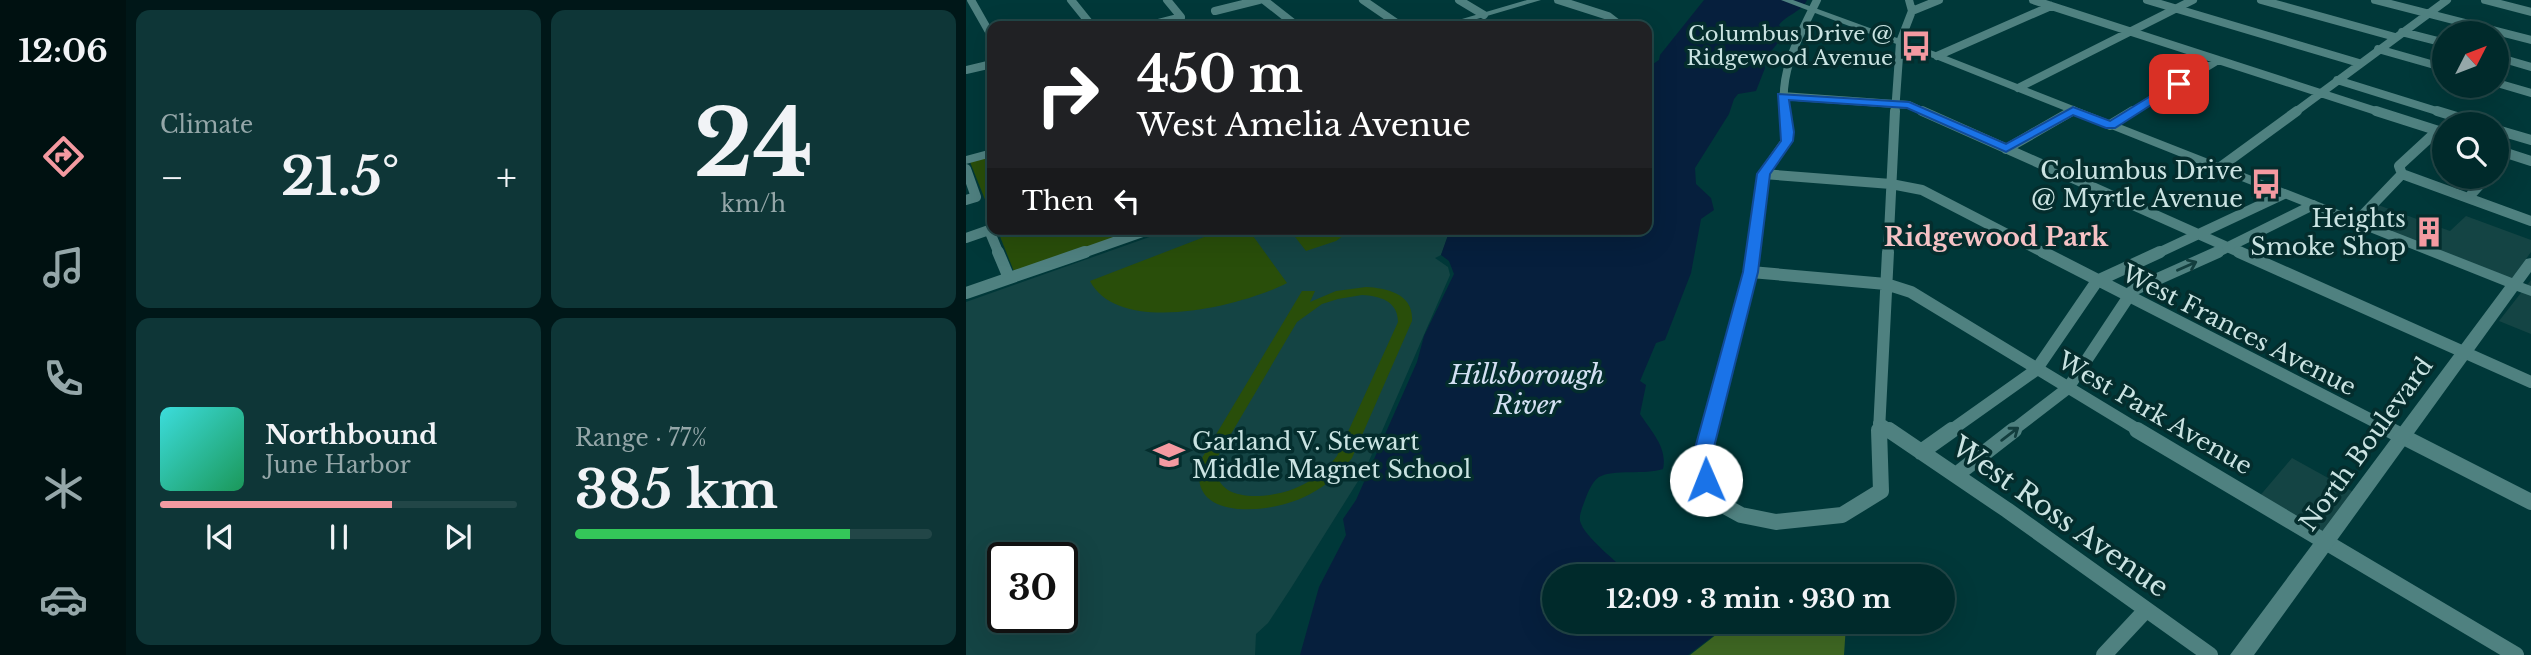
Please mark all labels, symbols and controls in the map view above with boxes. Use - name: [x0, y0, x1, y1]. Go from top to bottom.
- place label: Columbus Drive @ Ridgewood Avenue: [1687, 21, 1893, 71]
- north arrow: [2432, 21, 2510, 98]
- map controls: [2432, 21, 2509, 189]
- bus stop icon: Columbus Drive @ Ridgewood Avenue: [1899, 29, 1933, 63]
- text: 12:06: [18, 31, 108, 71]
- text: 450 m: [1137, 44, 1303, 105]
- icon: right: [1022, 49, 1113, 140]
- pin: [2149, 54, 2209, 114]
- icon: arrive: [2160, 65, 2198, 103]
- text: 24: [694, 88, 813, 201]
- text: West Amelia Avenue: [1137, 105, 1471, 145]
- text: Climate: [160, 111, 253, 139]
- button: search: [2432, 112, 2509, 189]
- icon: directions: [39, 132, 88, 181]
- text: 21.5°: [281, 145, 399, 209]
- text: −: [160, 154, 184, 201]
- text: +: [496, 154, 517, 201]
- place label: Columbus Drive @ Myrtle Avenue: [2031, 156, 2243, 213]
- bus stop icon: Columbus Drive @ Myrtle Avenue: [2249, 167, 2283, 201]
- icon: left: [1108, 182, 1146, 220]
- text: Then: [1022, 185, 1094, 217]
- text: km/h: [721, 190, 786, 218]
- place label: Heights Smoke Shop: [2251, 204, 2406, 261]
- building icon: Heights Smoke Shop: [2412, 215, 2446, 249]
- district label: Ridgewood Park: [1884, 221, 2109, 253]
- icon: music: [39, 243, 88, 292]
- street label: West Frances Avenue: [2116, 258, 2361, 402]
- one-way arrow: [2176, 259, 2197, 272]
- street label: West Park Avenue: [2052, 345, 2257, 480]
- street label: North Boulevard: [2293, 352, 2439, 536]
- icon: phone: [39, 354, 88, 403]
- water label: Hillsborough River: [1448, 359, 1605, 421]
- text: Northbound: [265, 419, 437, 451]
- text: Range · 77%: [575, 424, 707, 452]
- place label: Garland V. Stewart Middle Magnet School: [1192, 427, 1472, 484]
- one-way arrow: [2001, 427, 2019, 442]
- street label: West Ross Avenue: [1944, 428, 2175, 605]
- school or university icon: Garland V. Stewart Middle Magnet School: [1152, 438, 1186, 472]
- position arrow: [1669, 443, 1743, 517]
- text: June Harbor: [265, 451, 411, 479]
- text: 385 km: [575, 458, 778, 522]
- icon: climate: [39, 464, 88, 513]
- icon: previous: [201, 518, 239, 556]
- icon: pause: [320, 518, 358, 556]
- icon: next: [439, 518, 477, 556]
- speed limit sign: 30: [987, 542, 1078, 633]
- icon: car: [39, 575, 88, 624]
- text: 12:09 · 3 min · 930 m: [1606, 583, 1891, 615]

